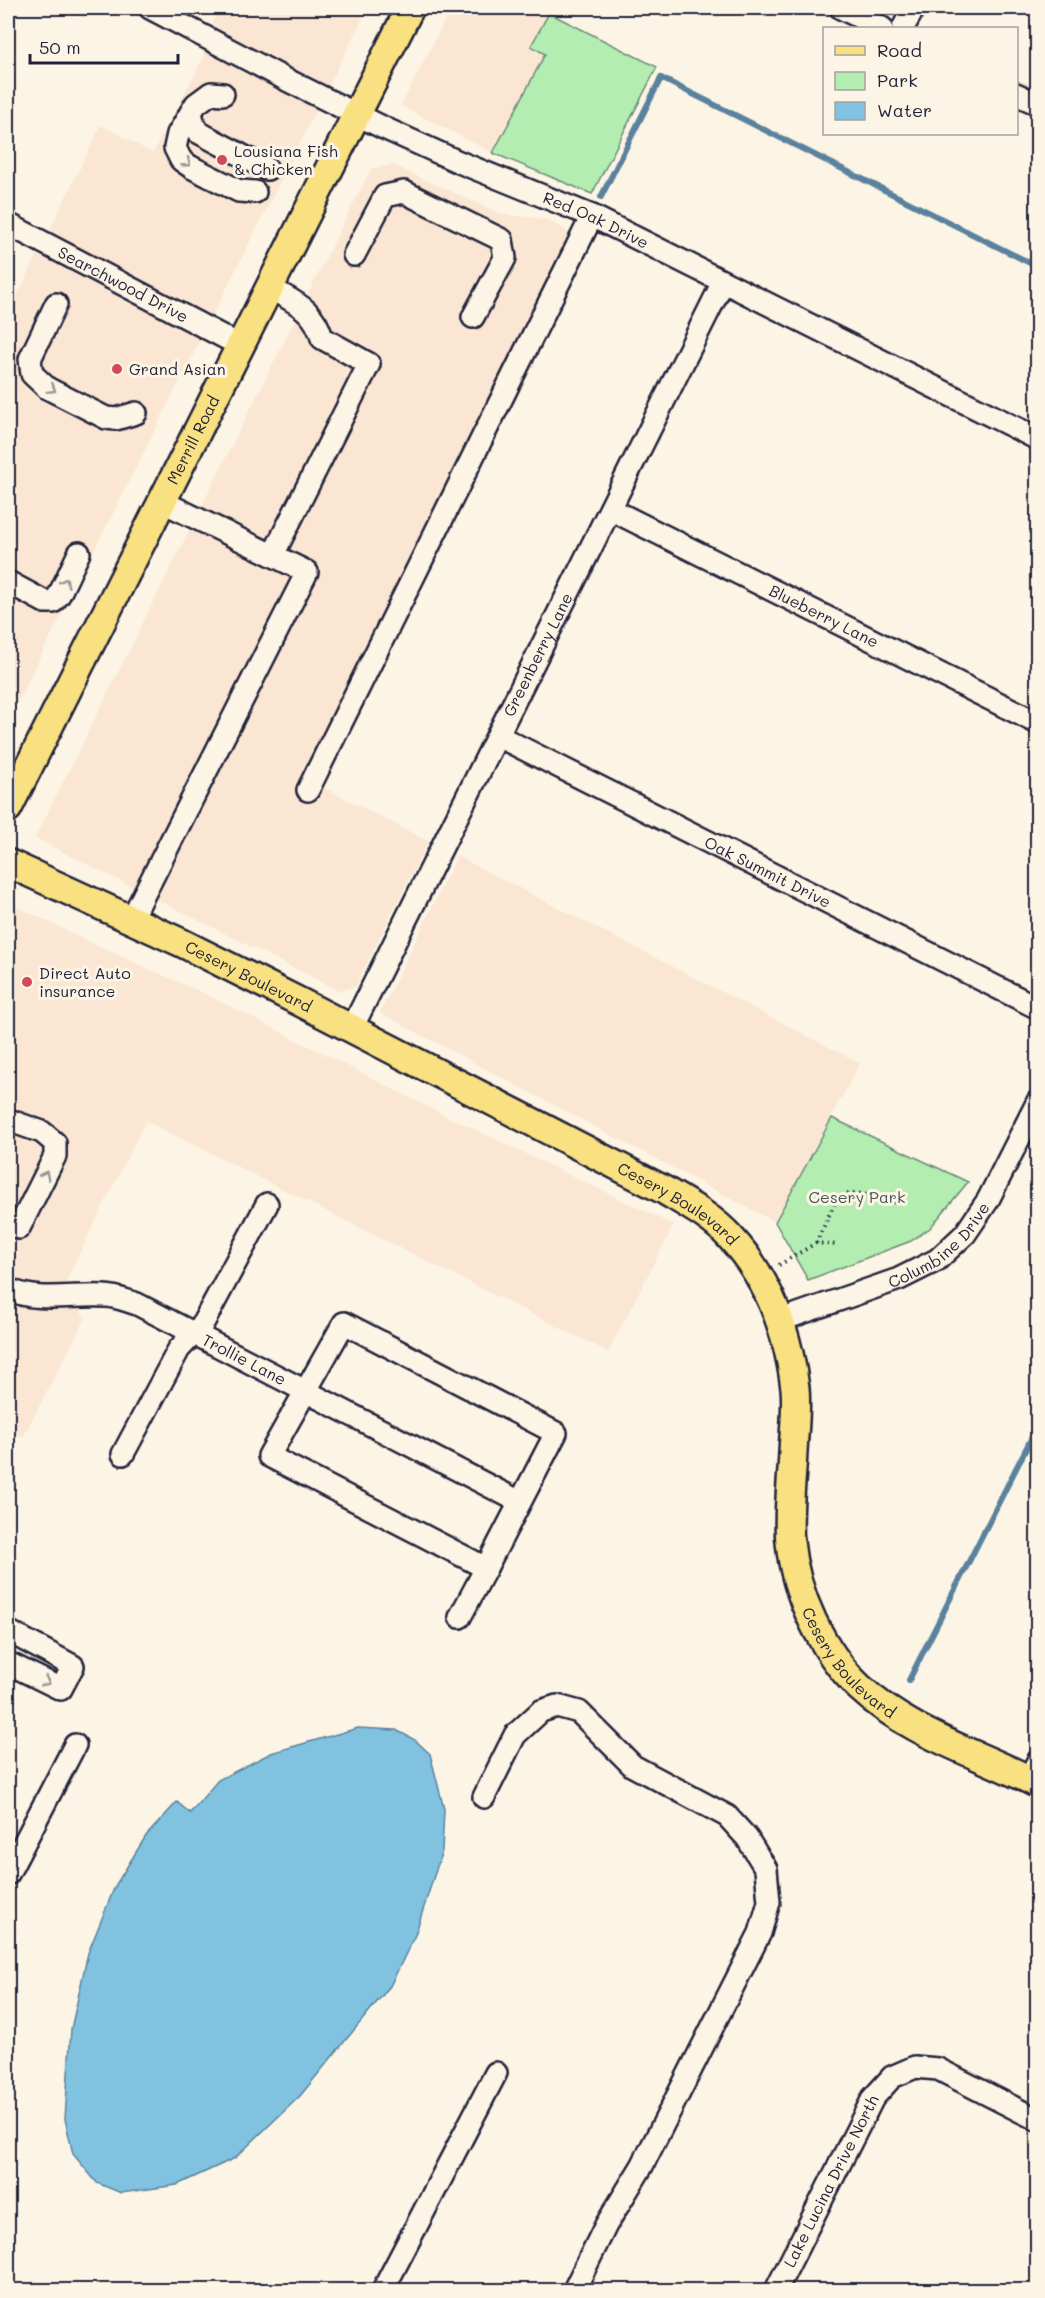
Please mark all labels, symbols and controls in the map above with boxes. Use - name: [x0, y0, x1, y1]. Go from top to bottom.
- scale bar: [30, 27, 178, 65]
- legend: [823, 27, 1018, 135]
- text: 50 m: [39, 35, 81, 59]
- text: Road: [877, 38, 922, 62]
- text: Park: [877, 68, 918, 92]
- text: Water: [877, 98, 932, 122]
- place label: Lousiana Fish & Chicken: [234, 140, 338, 179]
- marker: Lousiana Fish & Chicken: [215, 153, 229, 167]
- one-way arrow: [180, 155, 191, 166]
- street label: Red Oak Drive: [540, 186, 653, 253]
- street label: Searchwood Drive: [55, 241, 192, 327]
- place label: Grand Asian: [129, 358, 226, 379]
- marker: Grand Asian: [110, 362, 124, 376]
- one-way arrow: [45, 382, 56, 393]
- street label: Merrill Road: [161, 392, 224, 488]
- one-way arrow: [57, 578, 69, 589]
- street label: Blueberry Lane: [766, 579, 882, 652]
- street label: Greenberry Lane: [498, 589, 577, 720]
- street label: Oak Summit Drive: [701, 831, 835, 912]
- street label: Cesery Boulevard: [182, 935, 316, 1017]
- place label: Direct Auto insurance: [39, 962, 131, 1001]
- marker: Direct Auto insurance: [20, 975, 34, 989]
- street label: Cesery Boulevard: [614, 1157, 743, 1249]
- one-way arrow: [37, 1171, 49, 1182]
- park label: Cesery Park: [809, 1186, 905, 1207]
- street label: Columbine Drive: [885, 1198, 994, 1292]
- street label: Trollie Lane: [199, 1329, 290, 1389]
- street label: Cesery Boulevard: [798, 1604, 900, 1722]
- one-way arrow: [40, 1674, 51, 1686]
- street label: Lake Lucina Drive North: [778, 2091, 883, 2271]

